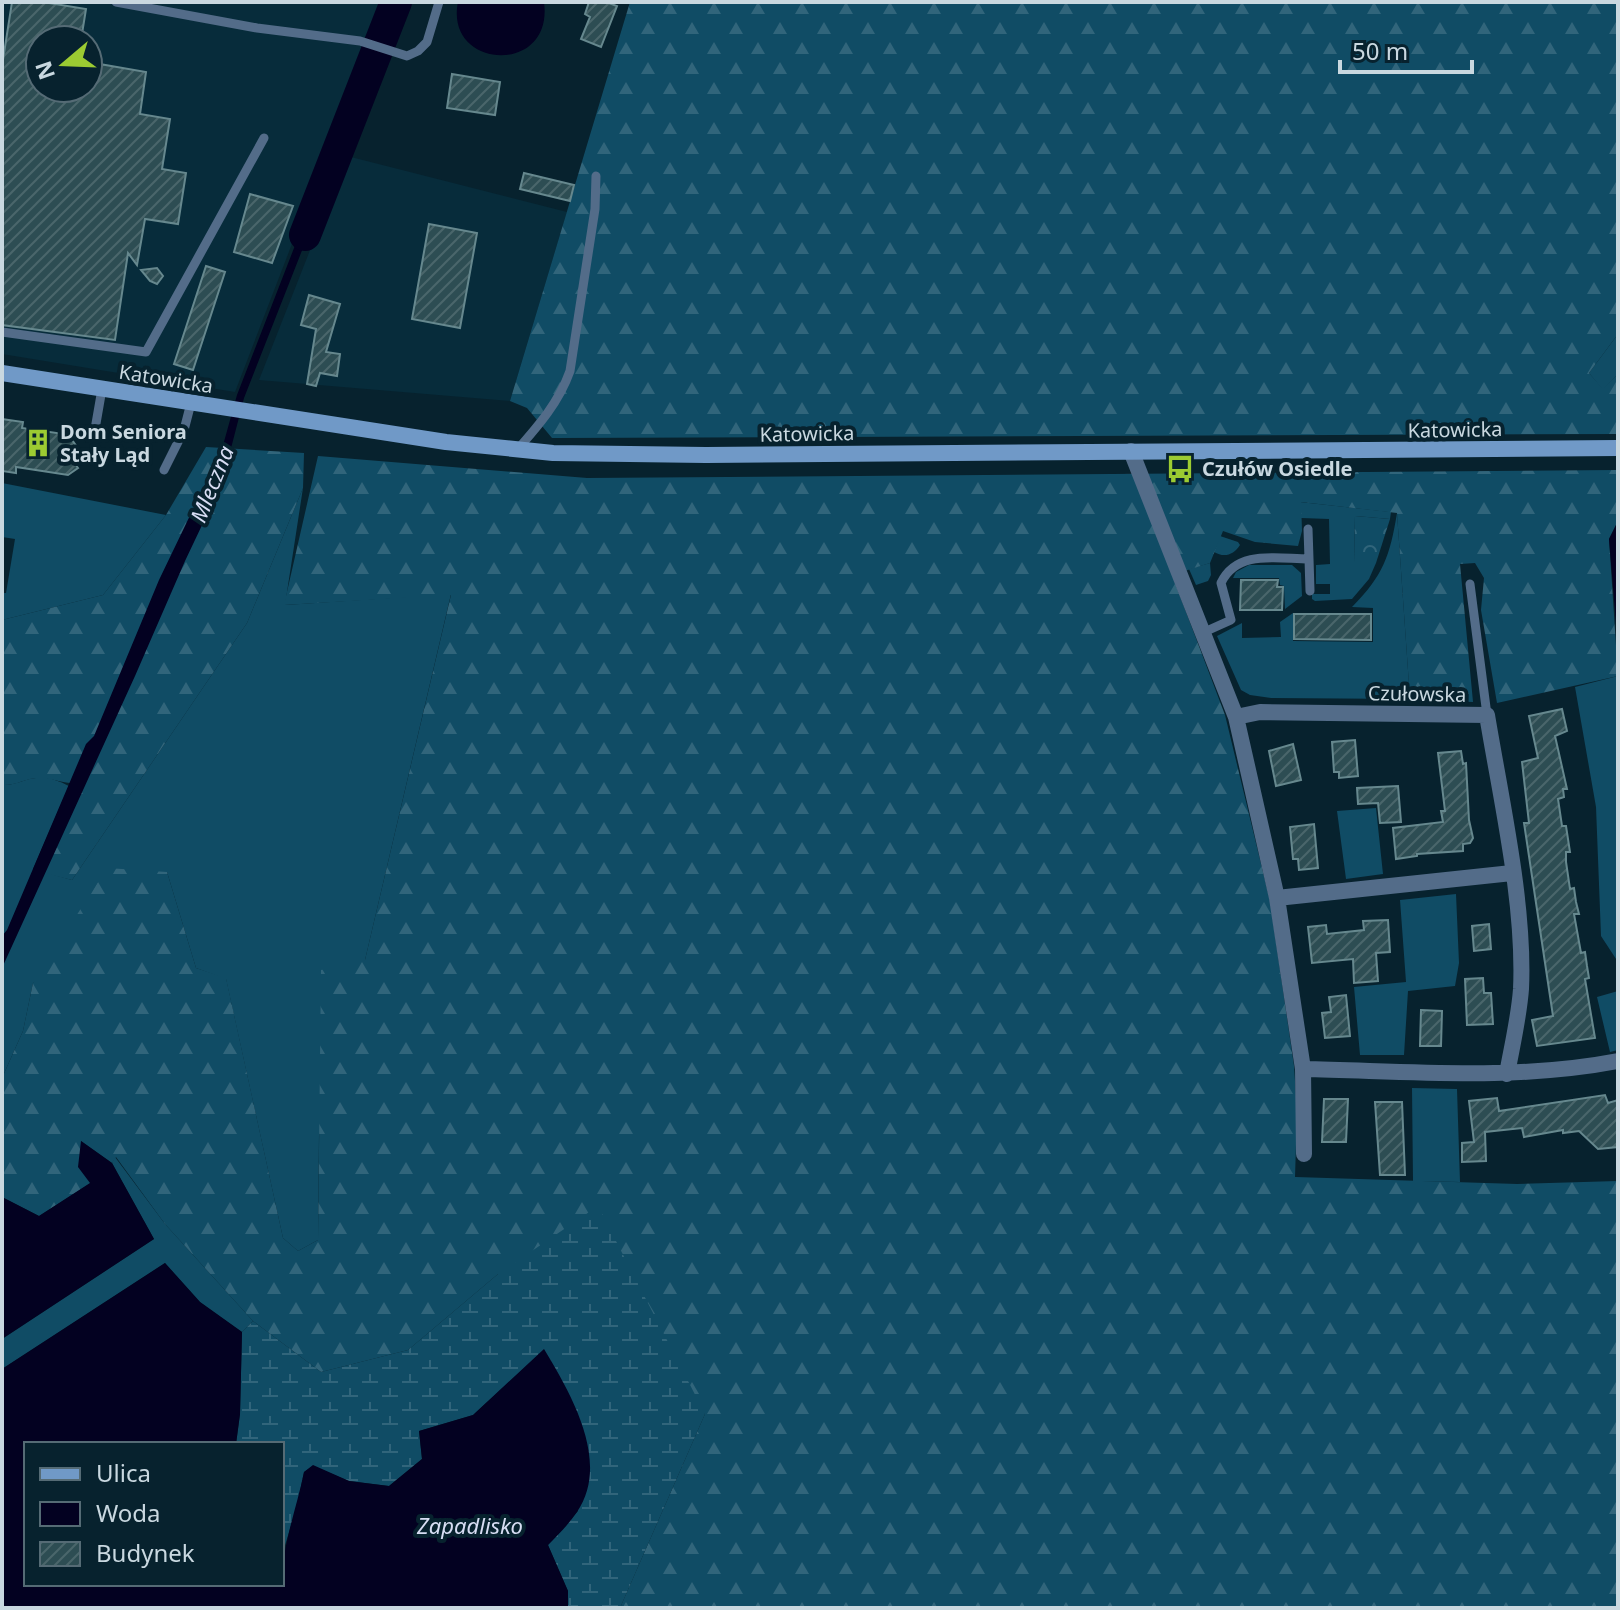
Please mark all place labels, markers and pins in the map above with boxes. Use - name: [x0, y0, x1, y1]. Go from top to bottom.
- place label: Dom Seniora Stały Ląd: [60, 418, 187, 468]
- building icon: Dom Seniora Stały Ląd: [23, 428, 53, 458]
- bus stop icon: Czułów Osiedle: [1165, 454, 1195, 484]
- place label: Czułów Osiedle: [1202, 455, 1353, 482]

